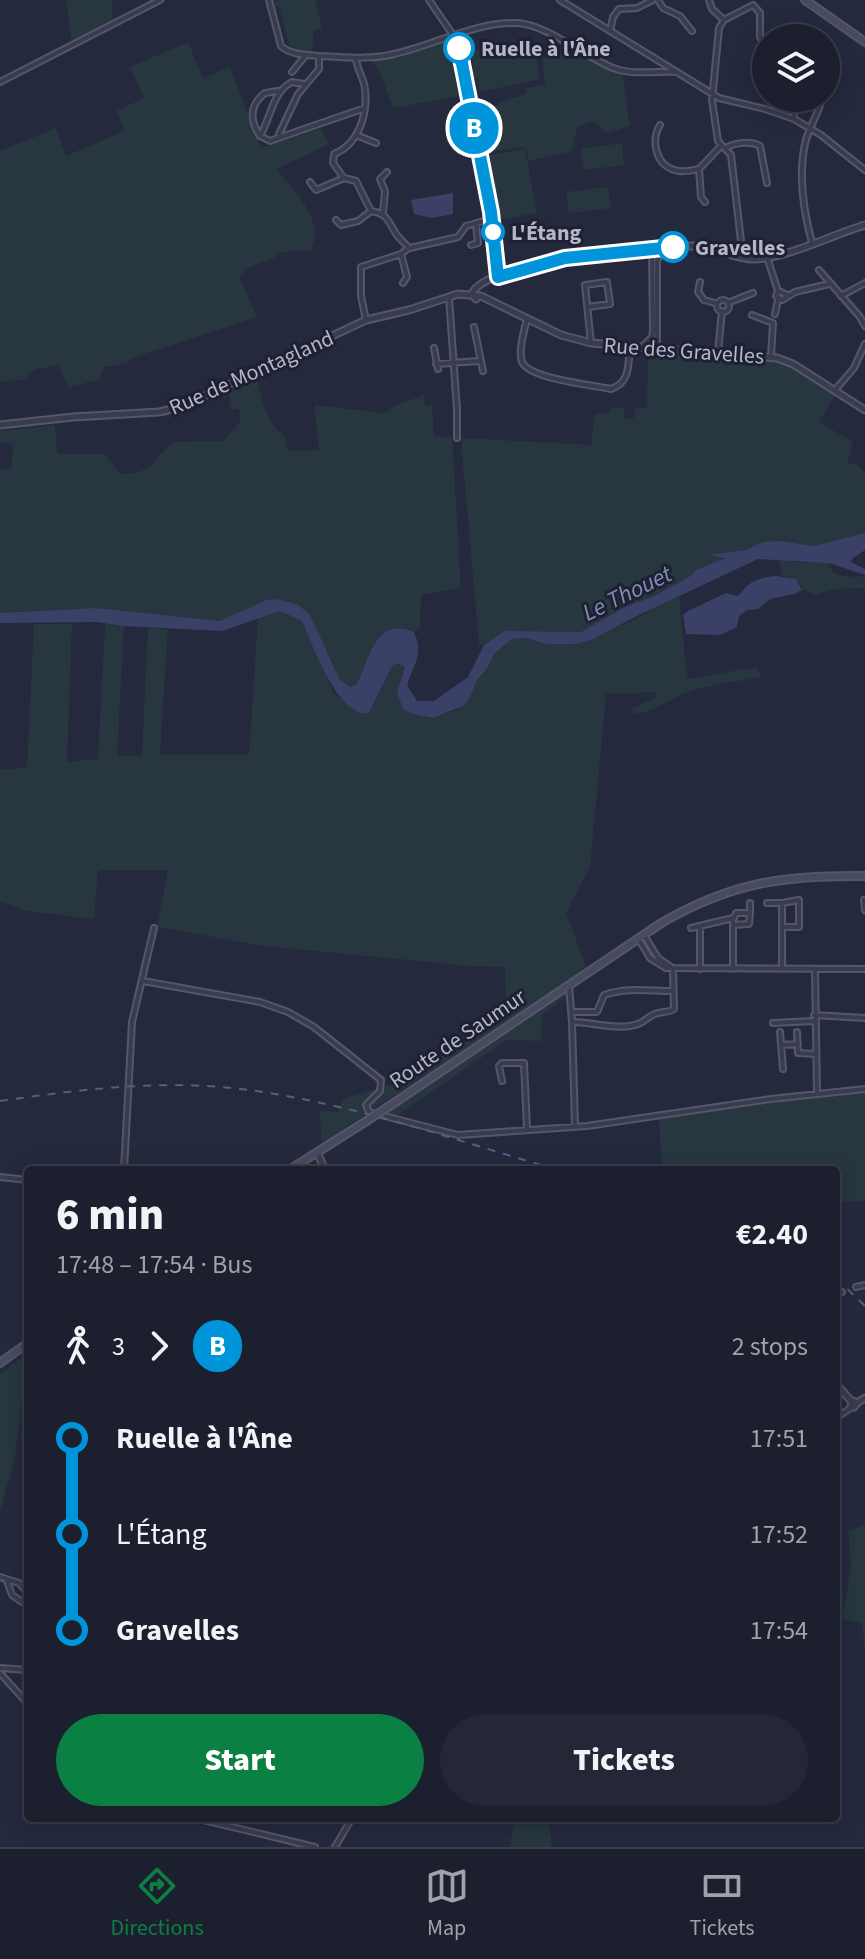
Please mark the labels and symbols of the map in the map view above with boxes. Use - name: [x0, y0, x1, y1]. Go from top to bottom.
- marker: Ruelle à l'Âne: [444, 33, 474, 63]
- place label: Ruelle à l'Âne: [481, 33, 611, 65]
- line badge: B: [448, 102, 500, 154]
- place label: L'Étang: [511, 217, 582, 249]
- marker: L'Étang: [482, 221, 504, 243]
- marker: Gravelles: [658, 232, 688, 262]
- place label: Gravelles: [695, 232, 785, 264]
- street label: Rue de Montagland: [164, 322, 339, 424]
- street label: Rue des Gravelles: [603, 329, 765, 373]
- water label: Le Thouet: [577, 556, 679, 630]
- street label: Route de Saumur: [383, 981, 533, 1096]

